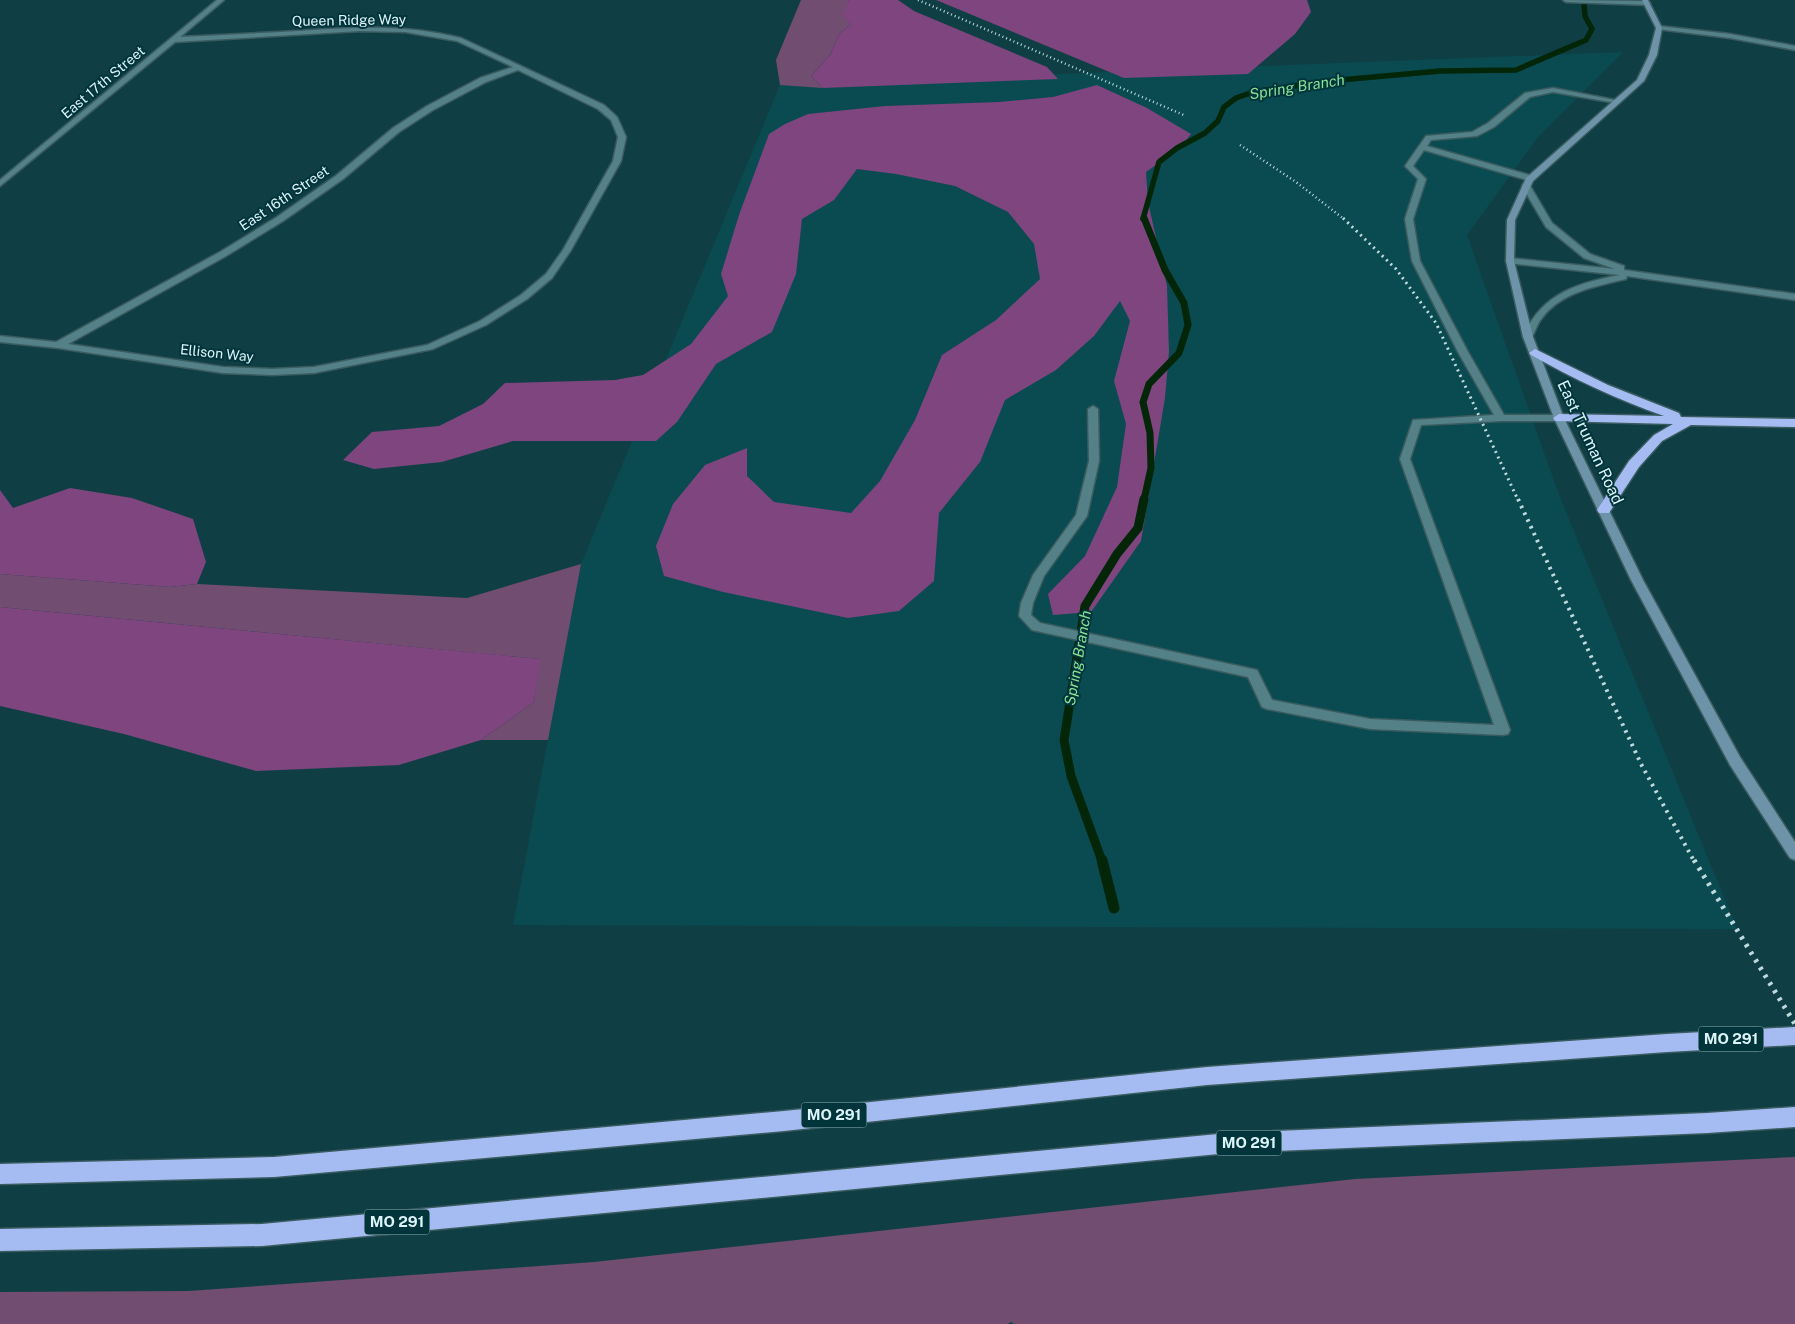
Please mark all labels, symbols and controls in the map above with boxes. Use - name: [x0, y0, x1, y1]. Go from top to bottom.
- street label: Queen Ridge Way: [292, 11, 407, 29]
- street label: East 17th Street: [58, 42, 148, 122]
- water label: Spring Branch: [1248, 71, 1346, 102]
- street label: East 16th Street: [236, 162, 332, 234]
- street label: Ellison Way: [179, 341, 255, 365]
- street label: East Truman Road: [1553, 377, 1628, 507]
- water label: Spring Branch: [1061, 609, 1094, 707]
- road number: MO 291: [1698, 1026, 1764, 1052]
- road number: MO 291: [802, 1102, 866, 1128]
- road number: MO 291: [1216, 1130, 1282, 1156]
- road number: MO 291: [364, 1210, 430, 1234]

